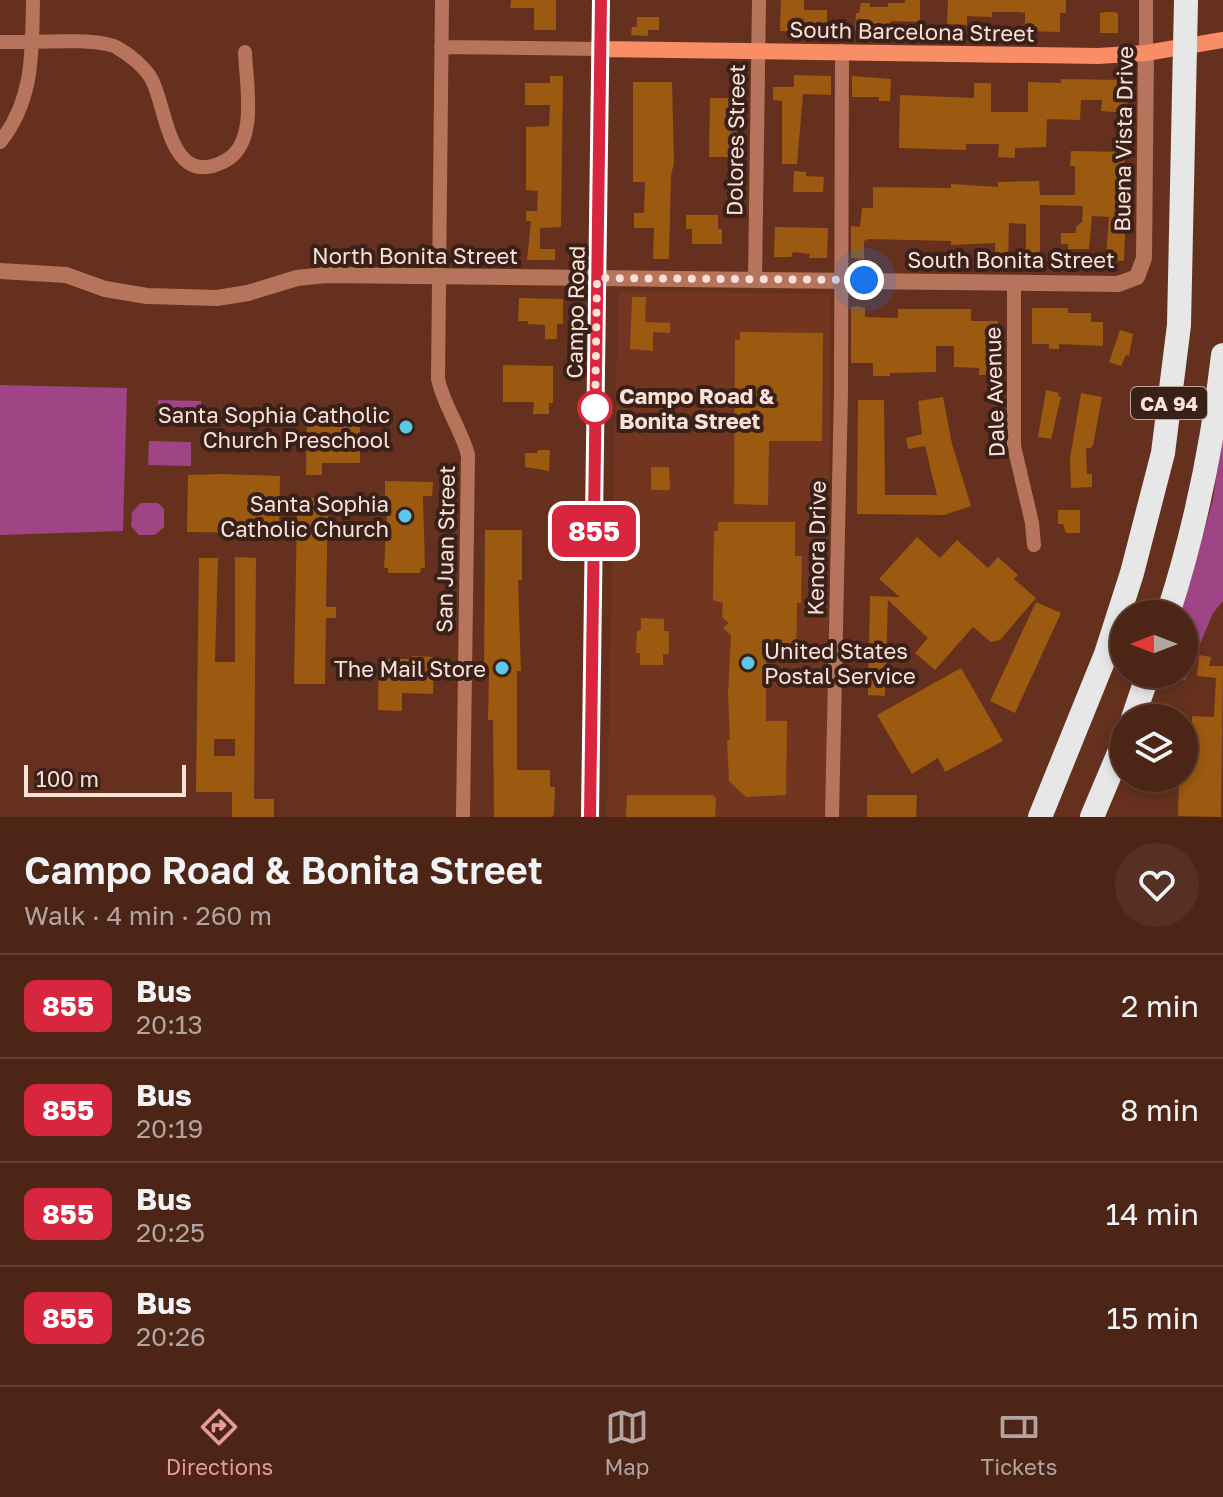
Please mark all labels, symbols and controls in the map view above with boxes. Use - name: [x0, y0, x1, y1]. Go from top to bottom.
- street label: South Barcelona Street: [789, 15, 1035, 47]
- street label: Buena Vista Drive: [1108, 46, 1138, 232]
- street label: Dolores Street: [720, 64, 750, 216]
- street label: North Bonita Street: [312, 242, 518, 269]
- street label: Campo Road: [560, 245, 590, 379]
- street label: South Bonita Street: [907, 246, 1115, 273]
- your location: [844, 260, 884, 300]
- street label: Dale Avenue: [978, 326, 1010, 458]
- place label: Campo Road & Bonita Street: [619, 382, 775, 434]
- road number: CA 94: [1131, 387, 1207, 419]
- marker: Campo Road & Bonita Street: [578, 391, 612, 425]
- place label: Santa Sophia Catholic Church Preschool: [158, 401, 390, 453]
- marker: Santa Sophia Catholic Church Preschool: [397, 418, 415, 436]
- street label: San Juan Street: [430, 465, 460, 633]
- street label: Kenora Drive: [801, 480, 831, 616]
- place label: Santa Sophia Catholic Church: [220, 490, 389, 542]
- line badge: 855: [548, 505, 640, 557]
- marker: Santa Sophia Catholic Church: [396, 507, 414, 525]
- text: 855: [568, 514, 620, 547]
- north arrow: [1110, 600, 1198, 688]
- map controls: [1110, 600, 1198, 792]
- place label: United States Postal Service: [764, 637, 916, 689]
- marker: United States Postal Service: [739, 654, 757, 672]
- place label: The Mail Store: [334, 655, 486, 682]
- marker: The Mail Store: [493, 659, 511, 677]
- button: layers: [1110, 704, 1198, 792]
- scale bar: [24, 761, 186, 797]
- text: 100 m: [36, 765, 99, 792]
- button: heart: [1115, 843, 1199, 927]
- text: Campo Road & Bonita Street: [24, 847, 543, 892]
- text: Walk · 4 min · 260 m: [24, 900, 272, 931]
- text: Bus: [136, 973, 192, 1009]
- text: 2 min: [1121, 988, 1199, 1024]
- text: 855: [42, 989, 94, 1022]
- text: 20:13: [136, 1009, 203, 1040]
- text: Bus: [136, 1077, 192, 1113]
- text: 8 min: [1120, 1092, 1199, 1128]
- text: 855: [42, 1093, 94, 1126]
- text: 20:19: [136, 1113, 203, 1144]
- text: Bus: [136, 1181, 192, 1217]
- text: 14 min: [1106, 1196, 1199, 1232]
- text: 855: [42, 1197, 94, 1230]
- text: 20:25: [136, 1217, 205, 1248]
- text: Bus: [136, 1285, 192, 1321]
- text: 15 min: [1107, 1300, 1199, 1336]
- text: 855: [42, 1301, 94, 1334]
- text: 20:26: [136, 1321, 206, 1352]
- tab: Directions: [166, 1405, 273, 1480]
- tab: Map: [604, 1405, 649, 1480]
- tab: Tickets: [981, 1405, 1057, 1480]

